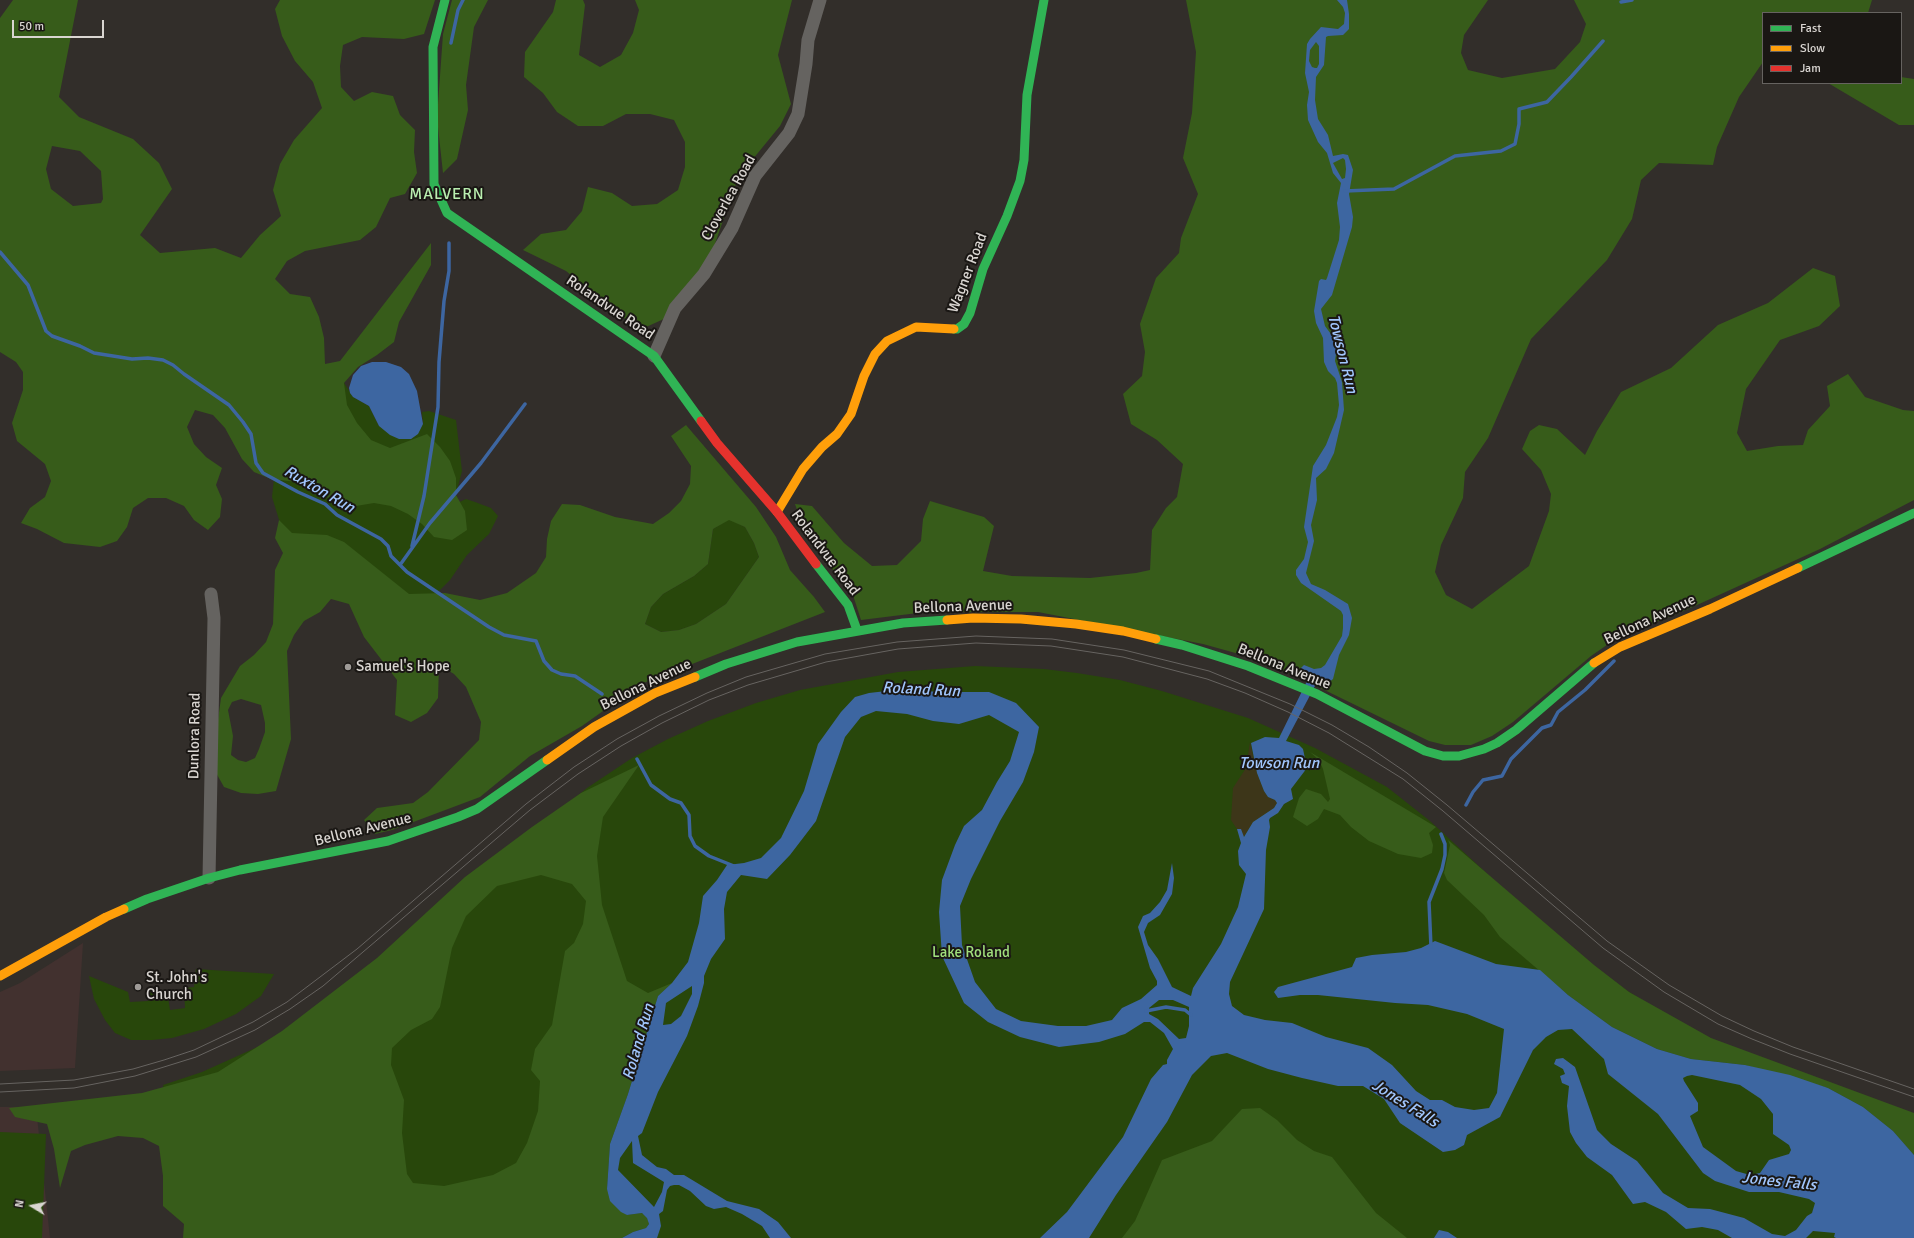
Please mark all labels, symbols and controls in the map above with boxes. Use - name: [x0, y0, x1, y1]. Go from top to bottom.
- scale bar: [14, 12, 106, 38]
- legend: [1762, 12, 1902, 84]
- text: 50 m: [19, 19, 44, 34]
- text: Fast: [1800, 21, 1821, 36]
- text: Slow: [1800, 41, 1825, 56]
- text: Jam: [1800, 61, 1821, 76]
- street label: Cloverlea Road: [698, 152, 760, 244]
- district label: MALVERN: [409, 185, 485, 205]
- street label: Wagner Road: [944, 230, 992, 316]
- street label: Rolandvue Road: [562, 272, 658, 344]
- water label: Towson Run: [1323, 313, 1361, 395]
- water label: Ruxton Run: [280, 462, 358, 518]
- street label: Rolandvue Road: [787, 507, 863, 599]
- street label: Bellona Avenue: [1601, 591, 1699, 649]
- street label: Bellona Avenue: [913, 596, 1013, 618]
- street label: Bellona Avenue: [1235, 640, 1333, 694]
- street label: Bellona Avenue: [598, 655, 694, 715]
- place label: Samuel's Hope: [356, 658, 450, 676]
- marker: Samuel's Hope: [343, 662, 353, 672]
- water label: Roland Run: [882, 678, 960, 702]
- street label: Dunlora Road: [185, 693, 205, 779]
- water label: Towson Run: [1239, 754, 1319, 774]
- street label: Bellona Avenue: [313, 809, 413, 851]
- park label: Lake Roland: [932, 944, 1010, 962]
- place label: St. John's Church: [146, 969, 207, 1004]
- marker: St. John's Church: [133, 982, 143, 992]
- water label: Roland Run: [619, 1002, 659, 1082]
- water label: Jones Falls: [1368, 1076, 1442, 1132]
- water label: Jones Falls: [1741, 1169, 1817, 1195]
- north arrow: [12, 1186, 52, 1226]
- text: N: [13, 1199, 27, 1209]

